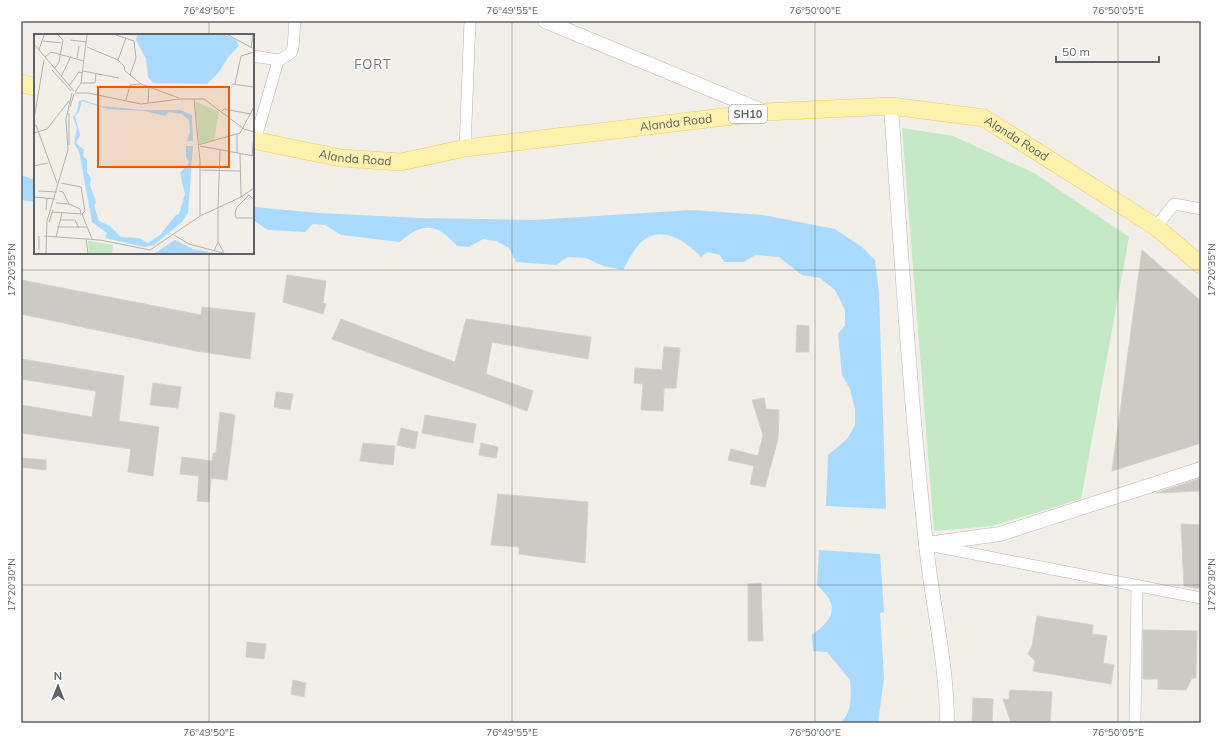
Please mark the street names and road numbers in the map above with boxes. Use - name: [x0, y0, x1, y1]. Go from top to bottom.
- road number: SH10: [729, 105, 767, 123]
- street label: Alanda Road: [639, 110, 713, 134]
- street label: Alanda Road: [982, 112, 1052, 164]
- street label: Alanda Road: [318, 146, 392, 168]

